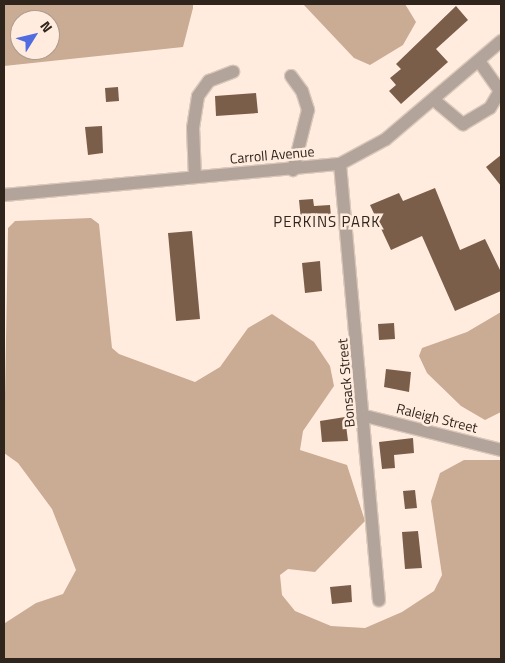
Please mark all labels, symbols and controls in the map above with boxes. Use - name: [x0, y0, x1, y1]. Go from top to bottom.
- north arrow: [10, 10, 60, 60]
- text: N: [35, 16, 58, 37]
- street label: Carroll Avenue: [229, 143, 315, 167]
- district label: PERKINS PARK: [272, 213, 382, 231]
- street label: Bonsack Street: [334, 338, 358, 428]
- street label: Raleigh Street: [395, 400, 479, 436]

